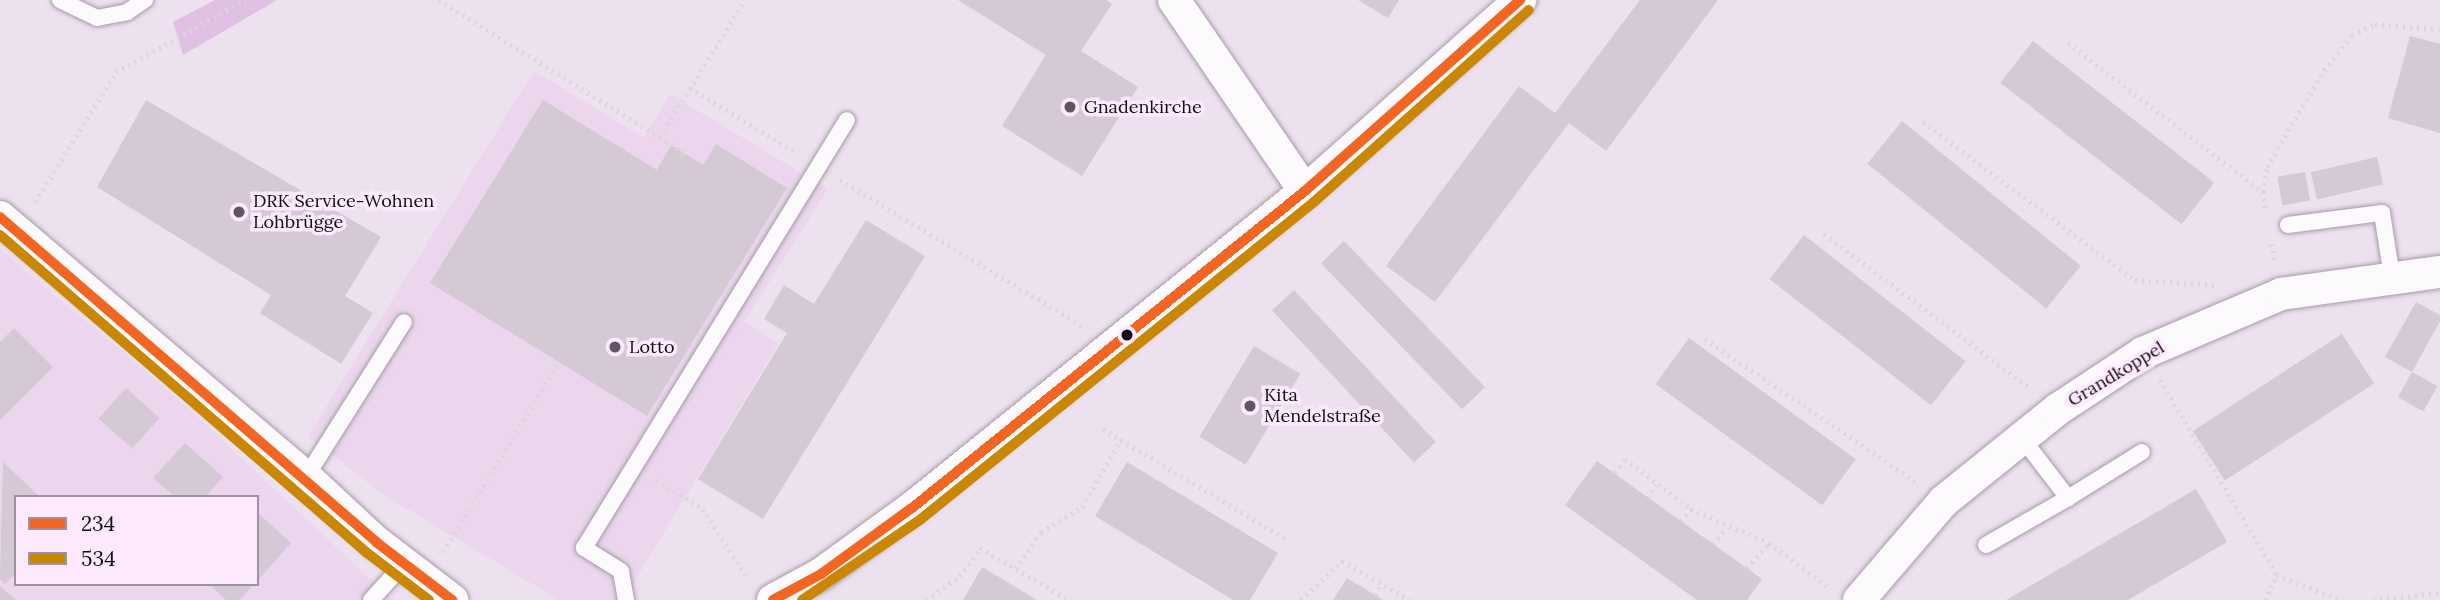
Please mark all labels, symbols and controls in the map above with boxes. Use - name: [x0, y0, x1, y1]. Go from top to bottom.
- place label: Gnadenkirche: [1084, 96, 1202, 118]
- marker: Gnadenkirche: [1062, 99, 1078, 115]
- place label: DRK Service-Wohnen Lohbrügge: [253, 191, 434, 234]
- marker: DRK Service-Wohnen Lohbrügge: [231, 204, 247, 220]
- unlabelled marker: [1120, 328, 1134, 342]
- place label: Lotto: [629, 336, 675, 358]
- street label: Grandkoppel: [2064, 337, 2168, 411]
- marker: Lotto: [607, 339, 623, 355]
- place label: Kita Mendelstraße: [1264, 385, 1381, 428]
- marker: Kita Mendelstraße: [1242, 398, 1258, 414]
- legend: [14, 495, 259, 586]
- text: 234: [81, 510, 115, 537]
- text: 534: [81, 545, 116, 572]

